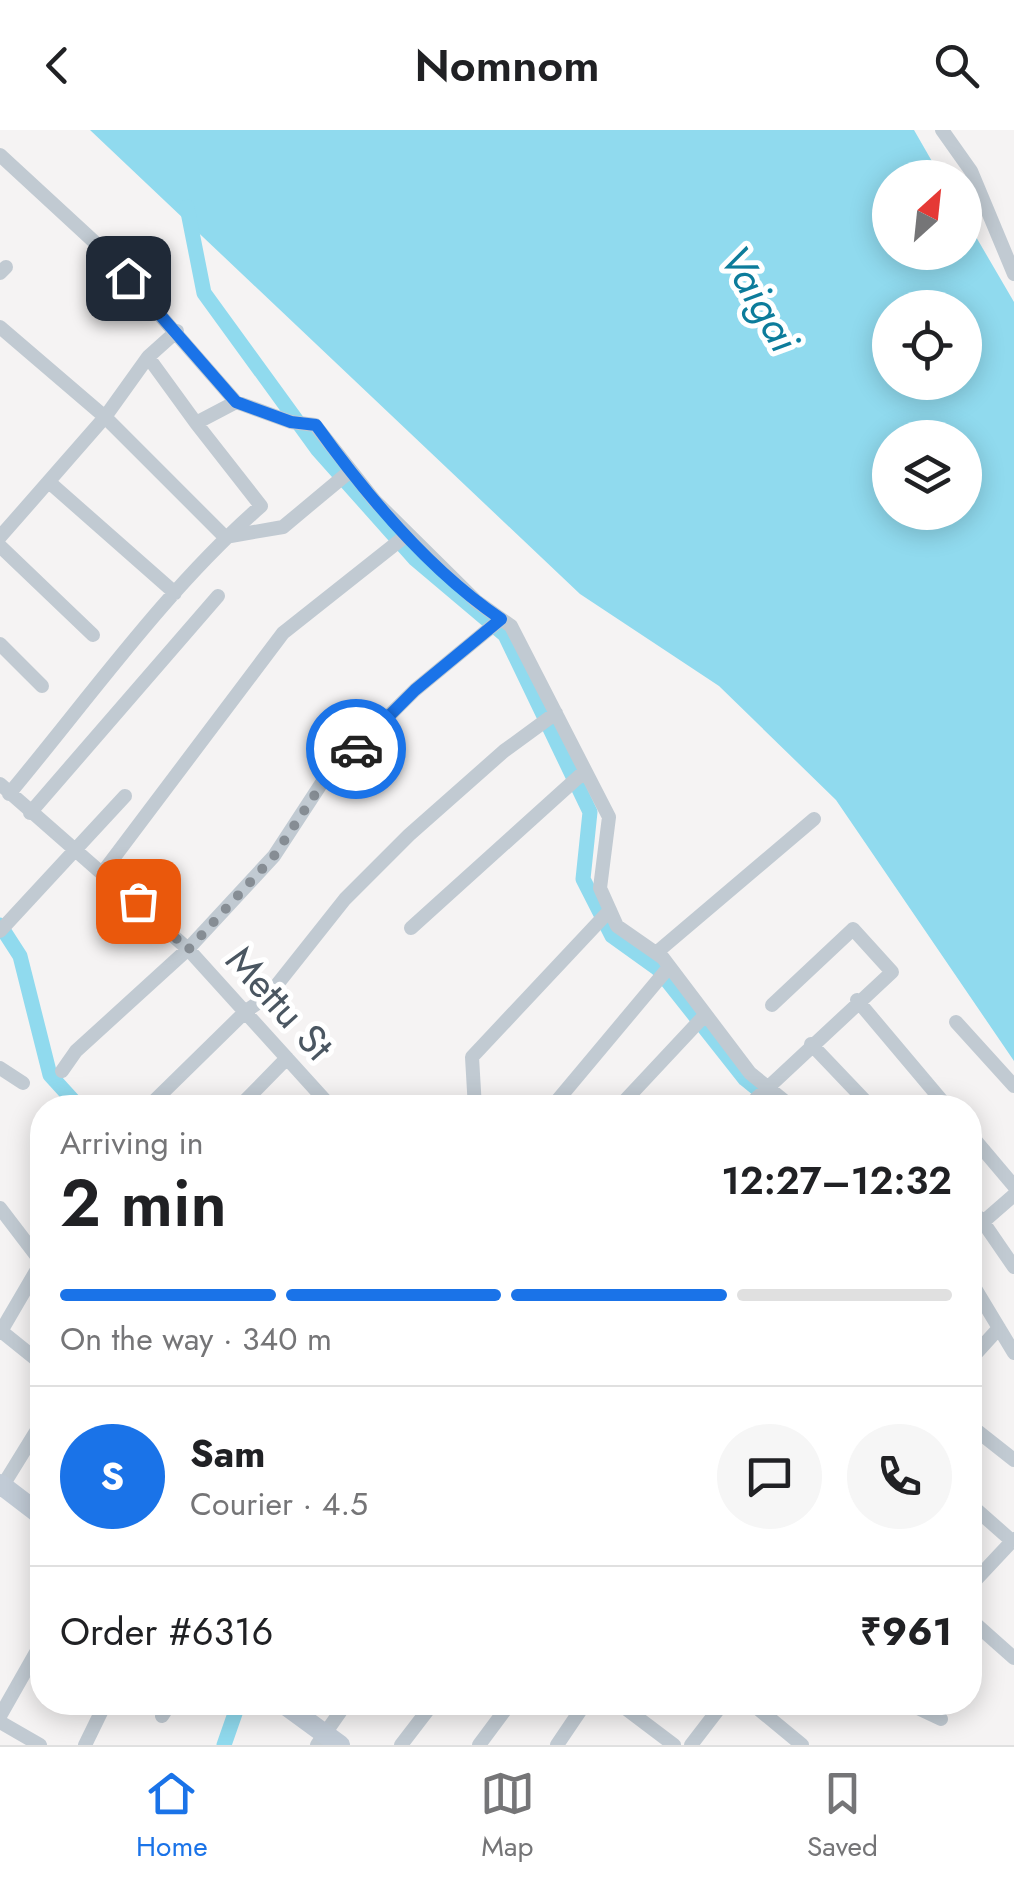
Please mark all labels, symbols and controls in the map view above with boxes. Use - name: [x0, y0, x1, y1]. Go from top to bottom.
- text: Nomnom: [414, 33, 600, 98]
- icon: back: [30, 38, 85, 93]
- icon: search: [929, 38, 984, 93]
- north arrow: [872, 160, 982, 270]
- map controls: [872, 160, 982, 530]
- water label: Vaigai: [705, 235, 816, 365]
- pin: [86, 236, 171, 321]
- icon: home: [101, 251, 156, 306]
- button: locate: [872, 290, 982, 400]
- button: layers: [872, 420, 982, 530]
- courier: [306, 699, 406, 799]
- icon: car: [329, 722, 384, 777]
- pin: [96, 859, 181, 944]
- icon: bag: [111, 874, 166, 929]
- street label: Mettu St: [213, 933, 348, 1073]
- text: Arriving in: [60, 1120, 204, 1166]
- text: 12:27–12:32: [721, 1153, 952, 1208]
- text: 2 min: [60, 1156, 227, 1250]
- text: On the way · 340 m: [60, 1316, 332, 1362]
- button: chat: [717, 1424, 822, 1529]
- button: phone: [847, 1424, 952, 1529]
- text: Sam: [190, 1426, 265, 1481]
- text: S: [101, 1449, 124, 1504]
- text: Courier · 4.5: [190, 1481, 368, 1527]
- text: Order #6316: [60, 1604, 273, 1659]
- text: ₹961: [860, 1604, 952, 1659]
- tab: Home: [136, 1766, 208, 1867]
- tab: Map: [480, 1766, 535, 1867]
- tab: Saved: [807, 1766, 878, 1867]

